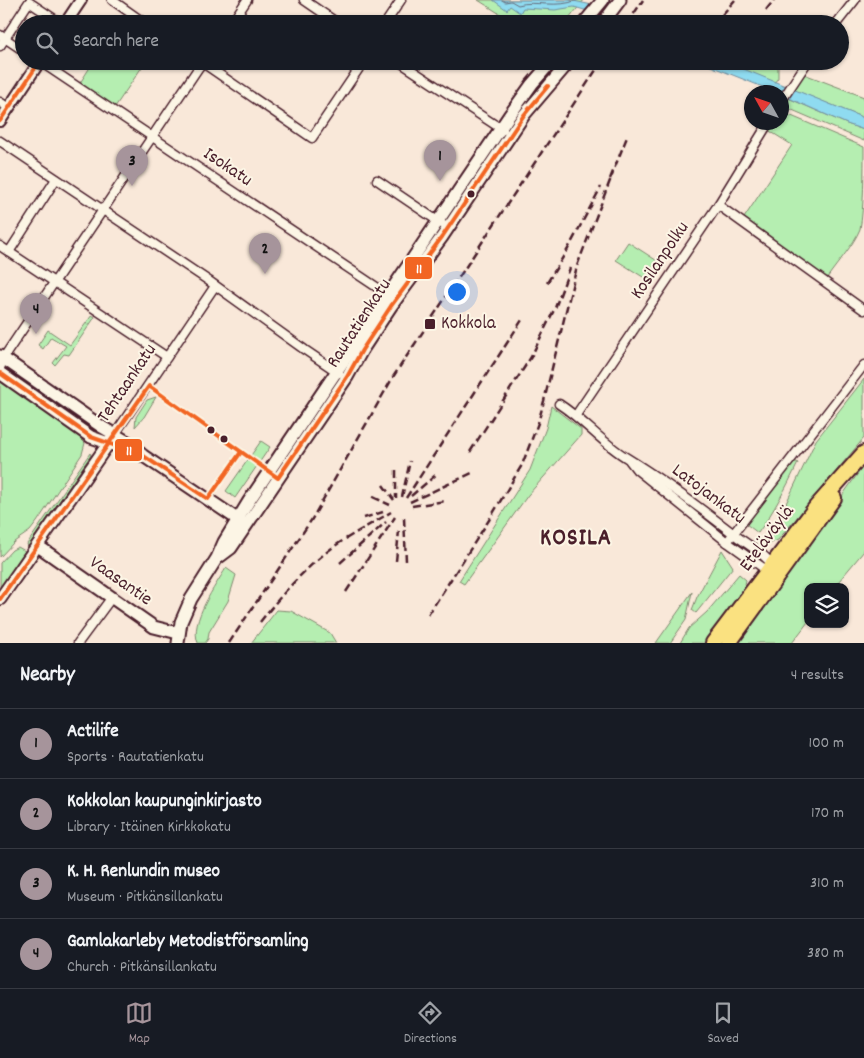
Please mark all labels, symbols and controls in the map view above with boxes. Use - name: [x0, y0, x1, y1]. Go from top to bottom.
- search box: [15, 15, 849, 70]
- icon: search: [33, 29, 61, 57]
- text: Search here: [73, 29, 159, 56]
- north arrow: [744, 85, 789, 130]
- pin: 1: [424, 140, 456, 181]
- street label: Isokatu: [197, 142, 257, 194]
- pin: 3: [116, 145, 148, 186]
- unlabelled marker: [466, 189, 476, 199]
- street label: Kosilanpolku: [625, 217, 697, 305]
- pin: 2: [249, 233, 281, 274]
- line badge: 11: [404, 256, 433, 280]
- text: 11: [416, 260, 422, 280]
- street label: Rautatienkatu: [321, 274, 399, 374]
- your location: [444, 279, 470, 305]
- pin: 4: [20, 293, 52, 334]
- place label: Kokkola: [441, 311, 497, 338]
- marker: Kokkola: [423, 317, 437, 331]
- street label: Tehtaankatu: [92, 339, 164, 429]
- unlabelled marker: [206, 425, 216, 435]
- unlabelled marker: [219, 434, 229, 444]
- line badge: 11: [114, 438, 143, 462]
- text: 11: [126, 442, 132, 462]
- street label: Latojankatu: [665, 458, 751, 532]
- street label: Eteläväylä: [734, 500, 802, 578]
- district label: KOSILA: [540, 522, 612, 556]
- street label: Vaasantie: [83, 550, 157, 614]
- map controls: [804, 583, 849, 628]
- button: layers: [804, 583, 849, 628]
- text: Nearby: [20, 661, 75, 691]
- text: 4 results: [791, 664, 844, 687]
- text: Actilife: [67, 719, 119, 746]
- text: 1: [34, 732, 38, 755]
- text: 100 m: [808, 732, 844, 755]
- text: Sports · Rautatienkatu: [67, 746, 204, 769]
- text: Kokkolan kaupunginkirjasto: [67, 789, 262, 816]
- text: 2: [33, 802, 40, 825]
- text: 170 m: [811, 802, 844, 825]
- text: Library · Itäinen Kirkkokatu: [67, 816, 231, 839]
- text: K. H. Renlundin museo: [67, 859, 220, 886]
- text: 3: [32, 872, 40, 895]
- text: 310 m: [810, 872, 844, 895]
- text: Museum · Pitkänsillankatu: [67, 886, 223, 909]
- text: Gamlakarleby Metodistförsamling: [67, 929, 309, 956]
- text: 4: [33, 942, 39, 965]
- text: 380 m: [807, 942, 844, 965]
- text: Church · Pitkänsillankatu: [67, 956, 217, 979]
- tab: Map: [125, 999, 153, 1049]
- tab: Directions: [404, 999, 457, 1049]
- tab: Saved: [707, 999, 739, 1049]

